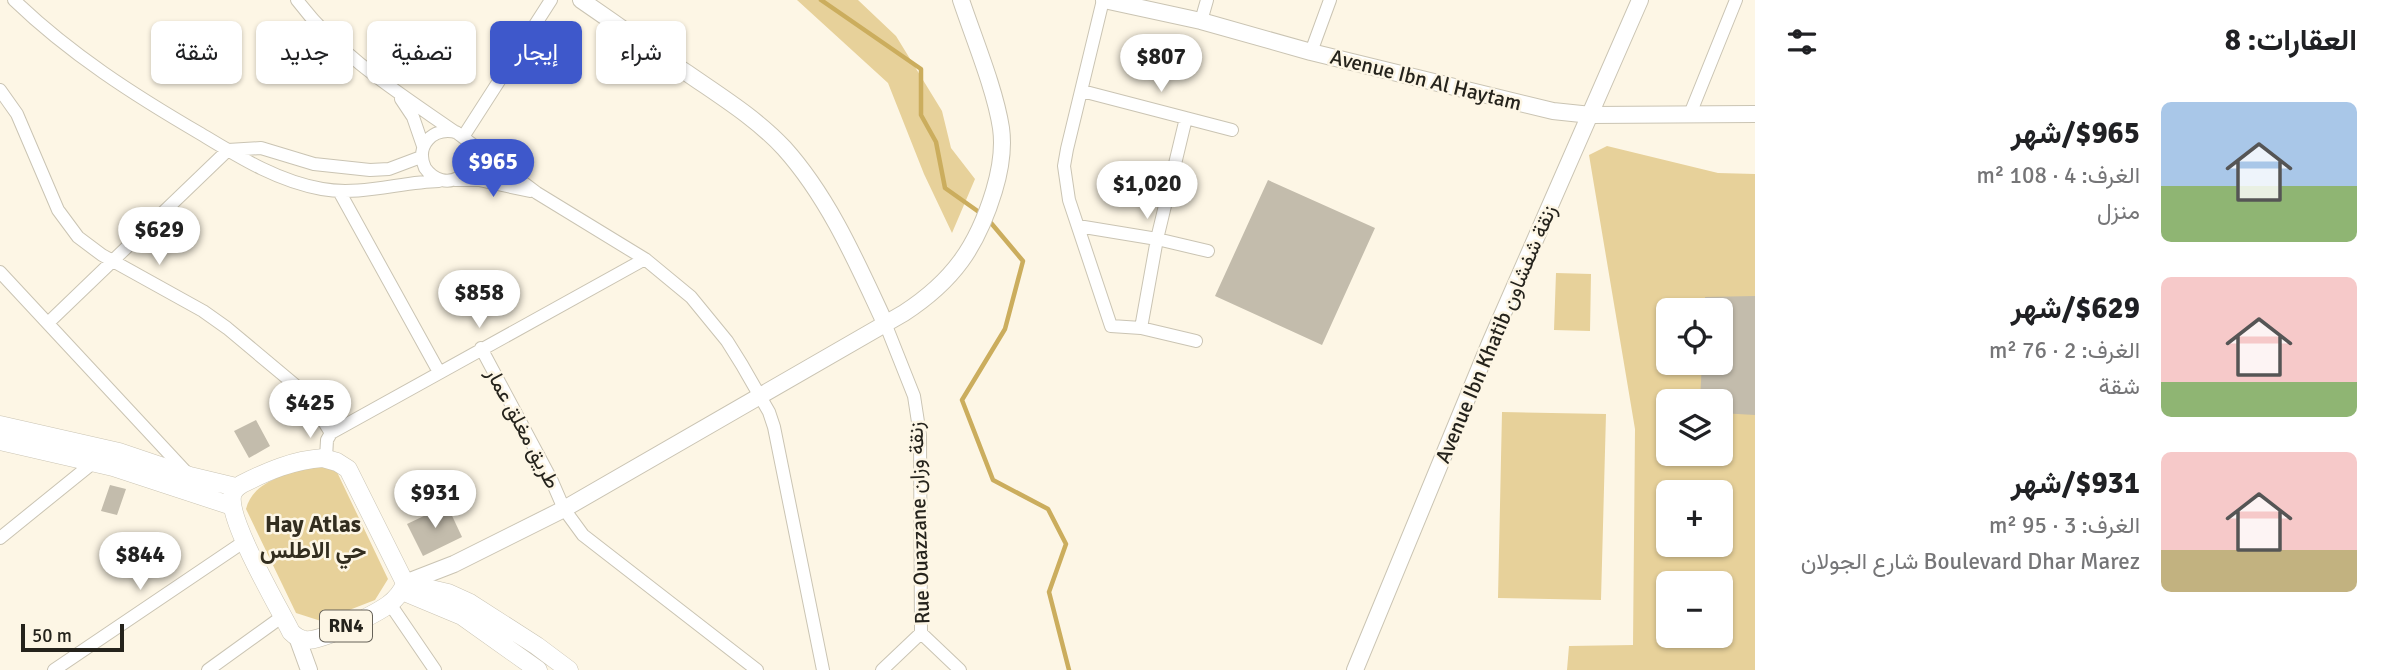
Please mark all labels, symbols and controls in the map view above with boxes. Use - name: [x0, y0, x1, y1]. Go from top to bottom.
- chip: شقة: [151, 21, 242, 84]
- chip: جديد: [256, 21, 353, 84]
- chip: تصفية: [367, 21, 476, 84]
- chip: إيجار: [490, 21, 582, 84]
- chip: شراء: [596, 21, 686, 84]
- text: العقارات: 8: [2225, 22, 2357, 59]
- icon: filters: [1783, 23, 1821, 61]
- pin: $807: [1120, 34, 1202, 94]
- text: $807: [1136, 42, 1186, 71]
- street label: Avenue Ibn Al Haytam: [1328, 44, 1524, 116]
- text: $965/شهر: [2011, 115, 2140, 152]
- icon: home: [2217, 130, 2301, 214]
- pin: $965: [452, 140, 534, 199]
- text: $965: [468, 147, 518, 176]
- text: الغرف: 4 · 108 m²: [1977, 161, 2140, 190]
- pin: $1,020: [1090, 162, 1204, 221]
- text: $1,020: [1113, 169, 1181, 198]
- text: منزل: [2097, 197, 2140, 226]
- street label: Avenue Ibn Khatib زنقة شفشاون: [1430, 201, 1562, 467]
- pin: $629: [118, 208, 200, 267]
- text: $629: [134, 215, 184, 244]
- pin: $858: [438, 270, 520, 330]
- text: $858: [454, 278, 504, 307]
- text: $629/شهر: [2011, 290, 2140, 327]
- map controls: [1656, 298, 1733, 648]
- button: locate: [1656, 298, 1733, 375]
- icon: home: [2217, 305, 2301, 389]
- text: الغرف: 2 · 76 m²: [1989, 336, 2140, 365]
- street label: طريق مغلق عمار: [480, 362, 566, 493]
- text: شقة: [2098, 372, 2140, 401]
- pin: $425: [269, 380, 351, 440]
- text: $425: [285, 388, 335, 417]
- button: layers: [1656, 389, 1733, 466]
- street label: Rue Ouazzane زنقة وزان: [902, 421, 936, 625]
- text: $931/شهر: [2011, 465, 2140, 502]
- pin: $931: [394, 470, 476, 530]
- text: $931: [410, 478, 460, 507]
- button: +: [1656, 480, 1733, 557]
- icon: home: [2217, 480, 2301, 564]
- district label: Hay Atlas حي الاطلس: [260, 510, 366, 570]
- text: الغرف: 3 · 95 m²: [1989, 511, 2140, 540]
- pin: $844: [99, 532, 181, 592]
- text: $844: [115, 540, 165, 569]
- text: Boulevard Dhar Marez شارع الجولان: [1801, 547, 2140, 576]
- button: −: [1656, 571, 1733, 648]
- road number: RN4: [320, 610, 372, 642]
- scale bar: [21, 621, 124, 653]
- text: 50 m: [32, 624, 72, 648]

